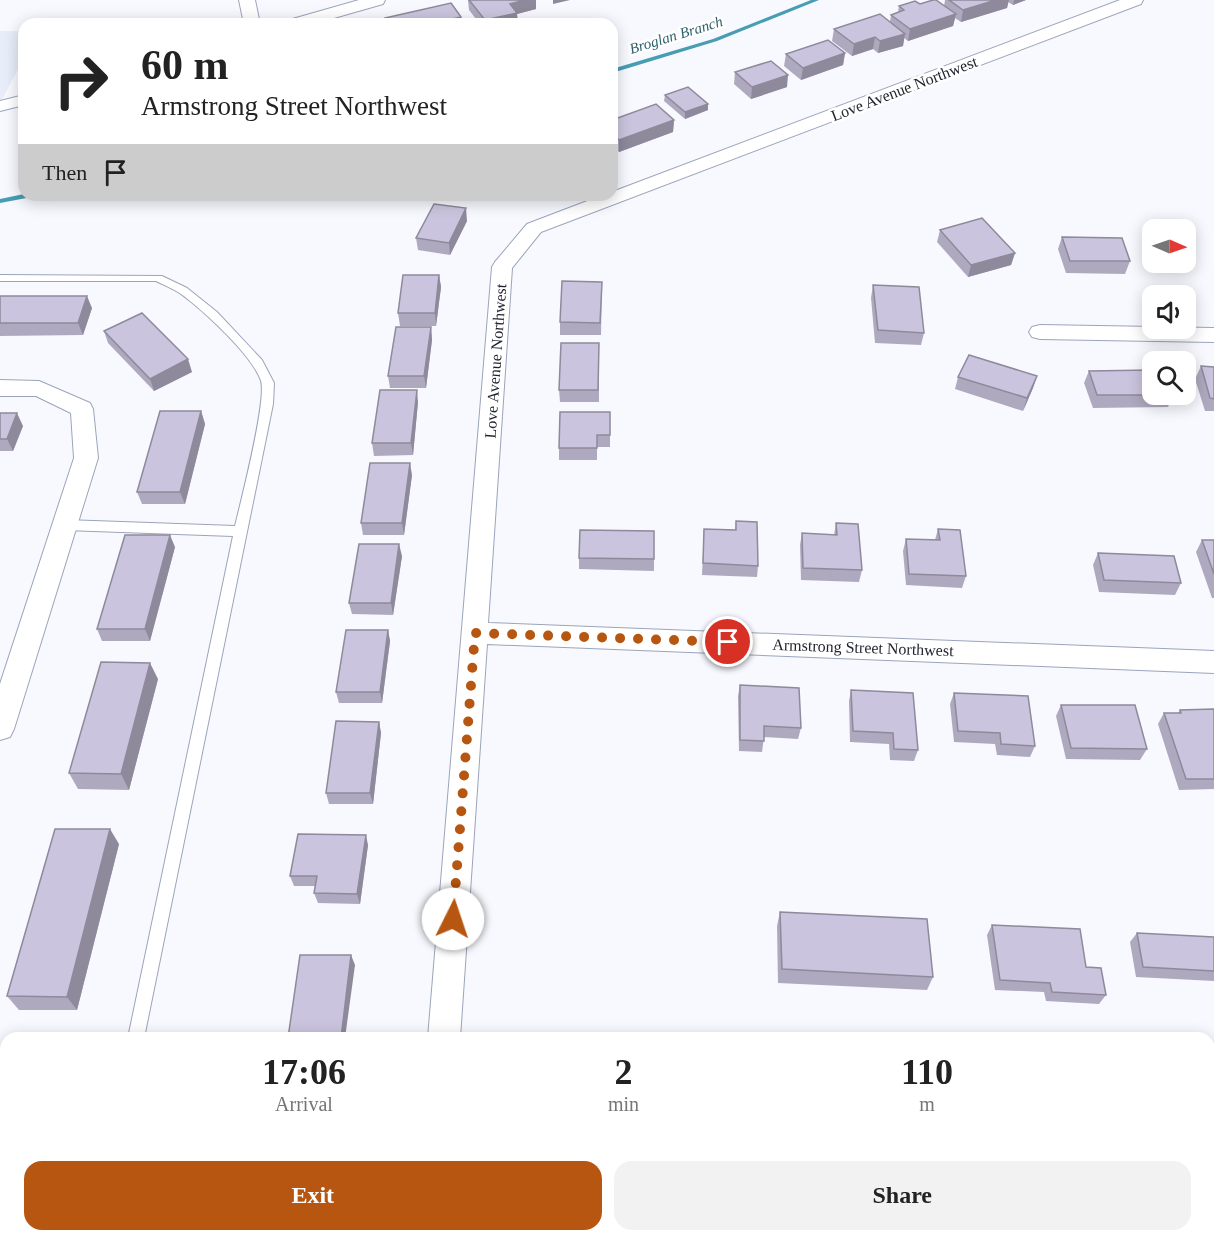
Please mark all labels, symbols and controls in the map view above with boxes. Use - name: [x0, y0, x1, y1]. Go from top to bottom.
- water label: Broglan Branch: [628, 13, 724, 57]
- icon: right: [42, 42, 120, 120]
- text: 60 m: [141, 42, 229, 88]
- street label: Love Avenue Northwest: [829, 53, 980, 124]
- text: Armstrong Street Northwest: [141, 91, 447, 121]
- icon: arrive: [99, 156, 132, 189]
- text: Then: [42, 160, 87, 185]
- north arrow: [1142, 219, 1196, 273]
- map controls: [1142, 219, 1196, 405]
- street label: Love Avenue Northwest: [482, 282, 509, 439]
- button: sound: [1142, 285, 1196, 339]
- button: search: [1142, 351, 1196, 405]
- pin: [702, 616, 753, 667]
- icon: arrive: [711, 625, 744, 658]
- street label: Armstrong Street Northwest: [772, 636, 954, 660]
- position arrow: [421, 887, 485, 951]
- text: 17:06: [262, 1052, 346, 1092]
- text: 2: [614, 1052, 632, 1092]
- text: 110: [901, 1052, 953, 1092]
- text: Arrival: [275, 1093, 333, 1115]
- text: min: [608, 1093, 639, 1115]
- text: m: [919, 1093, 935, 1115]
- button: Exit: [24, 1161, 602, 1230]
- button: Share: [614, 1161, 1191, 1230]

